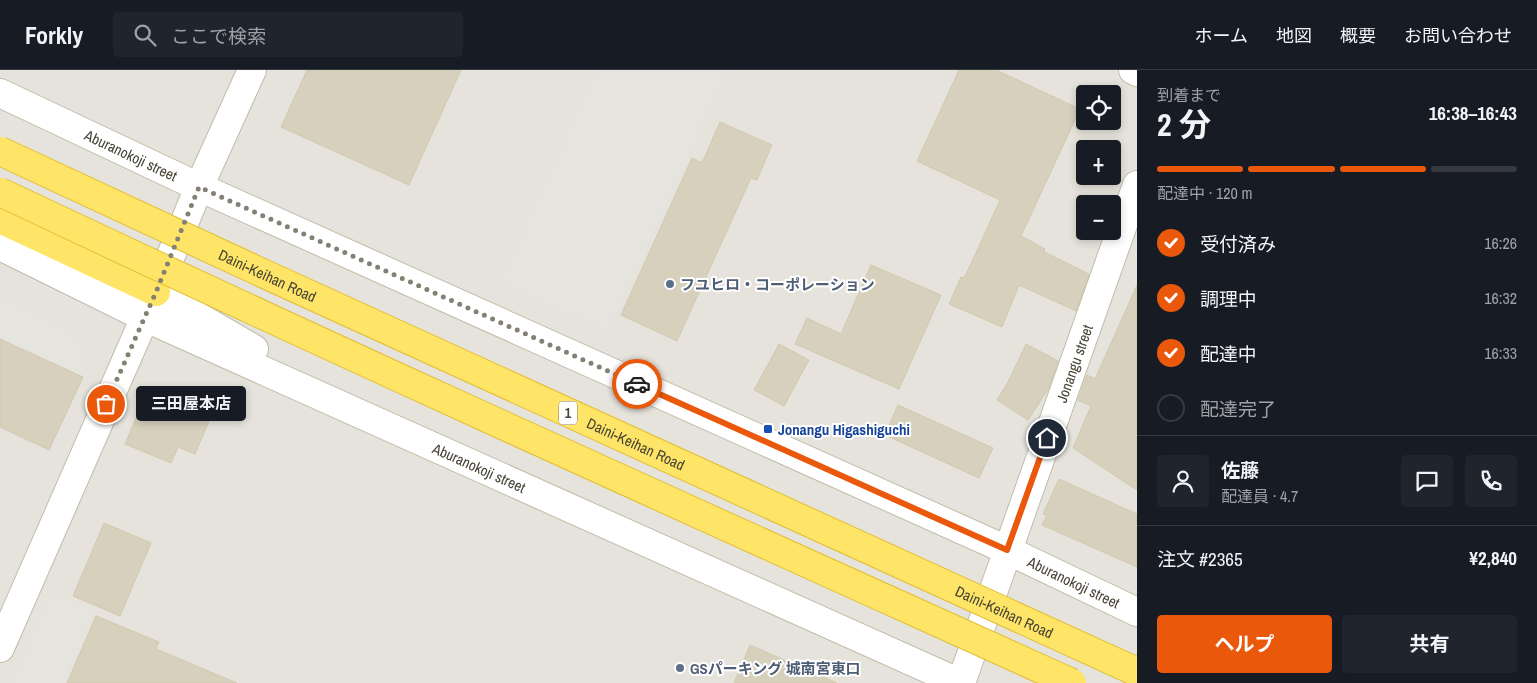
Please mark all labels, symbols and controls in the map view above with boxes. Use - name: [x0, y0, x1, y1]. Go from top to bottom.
- search box: [113, 12, 463, 57]
- text: Forkly: [25, 19, 83, 51]
- icon: search: [131, 21, 159, 49]
- text: ここで検索: [171, 23, 266, 49]
- text: ホーム: [1195, 23, 1248, 48]
- text: 地図: [1276, 23, 1312, 48]
- text: 概要: [1340, 23, 1376, 48]
- text: お問い合わせ: [1404, 23, 1512, 48]
- text: 到着まで: [1157, 84, 1221, 106]
- map controls: [1076, 85, 1121, 240]
- button: locate: [1076, 85, 1121, 130]
- text: 16:38–16:43: [1429, 100, 1517, 126]
- text: 2 分: [1157, 103, 1211, 146]
- street label: Aburanokoji street: [81, 124, 181, 186]
- button: +: [1076, 140, 1121, 185]
- text: 配達中 · 120 m: [1157, 182, 1252, 204]
- button: −: [1076, 195, 1121, 240]
- icon: check: [1157, 229, 1185, 257]
- text: 受付済み: [1200, 231, 1276, 257]
- text: 16:26: [1484, 232, 1517, 254]
- street label: Daini-Keihan Road: [215, 244, 320, 307]
- place label: フユヒロ・コーポレーション: [680, 274, 875, 295]
- marker: フユヒロ・コーポレーション: [664, 278, 676, 290]
- icon: check: [1157, 284, 1185, 312]
- text: 調理中: [1200, 286, 1257, 312]
- text: 16:32: [1484, 287, 1517, 309]
- street label: Jonangu street: [1050, 321, 1098, 405]
- icon: check: [1157, 339, 1185, 367]
- text: 配達中: [1200, 341, 1257, 367]
- text: 16:33: [1484, 342, 1517, 364]
- courier: [612, 359, 662, 409]
- icon: car: [623, 370, 651, 398]
- pin: [85, 383, 127, 425]
- callout: 三田屋本店: [136, 386, 246, 422]
- icon: bag: [92, 390, 120, 418]
- text: 三田屋本店: [151, 392, 231, 414]
- text: 配達完了: [1200, 396, 1276, 422]
- road number: 1: [559, 402, 577, 424]
- street label: Daini-Keihan Road: [584, 412, 688, 475]
- pin: [1026, 417, 1068, 459]
- place label: Jonangu Higashiguchi: [778, 419, 910, 440]
- marker: Jonangu Higashiguchi: [762, 423, 774, 435]
- icon: home: [1033, 424, 1061, 452]
- street label: Aburanokoji street: [428, 437, 530, 498]
- button: person: [1157, 455, 1209, 507]
- button: chat: [1401, 455, 1453, 507]
- button: phone: [1465, 455, 1517, 507]
- text: 佐藤: [1221, 457, 1259, 483]
- text: 配達員 · 4.7: [1221, 485, 1298, 507]
- text: ¥2,840: [1469, 545, 1517, 571]
- text: 注文 #2365: [1157, 546, 1243, 572]
- street label: Aburanokoji street: [1023, 550, 1124, 613]
- street label: Daini-Keihan Road: [952, 580, 1057, 643]
- button: ヘルプ: [1157, 615, 1332, 673]
- button: 共有: [1342, 615, 1517, 673]
- place label: GSパーキング 城南宮東口: [690, 658, 861, 679]
- marker: GSパーキング 城南宮東口: [674, 662, 686, 674]

